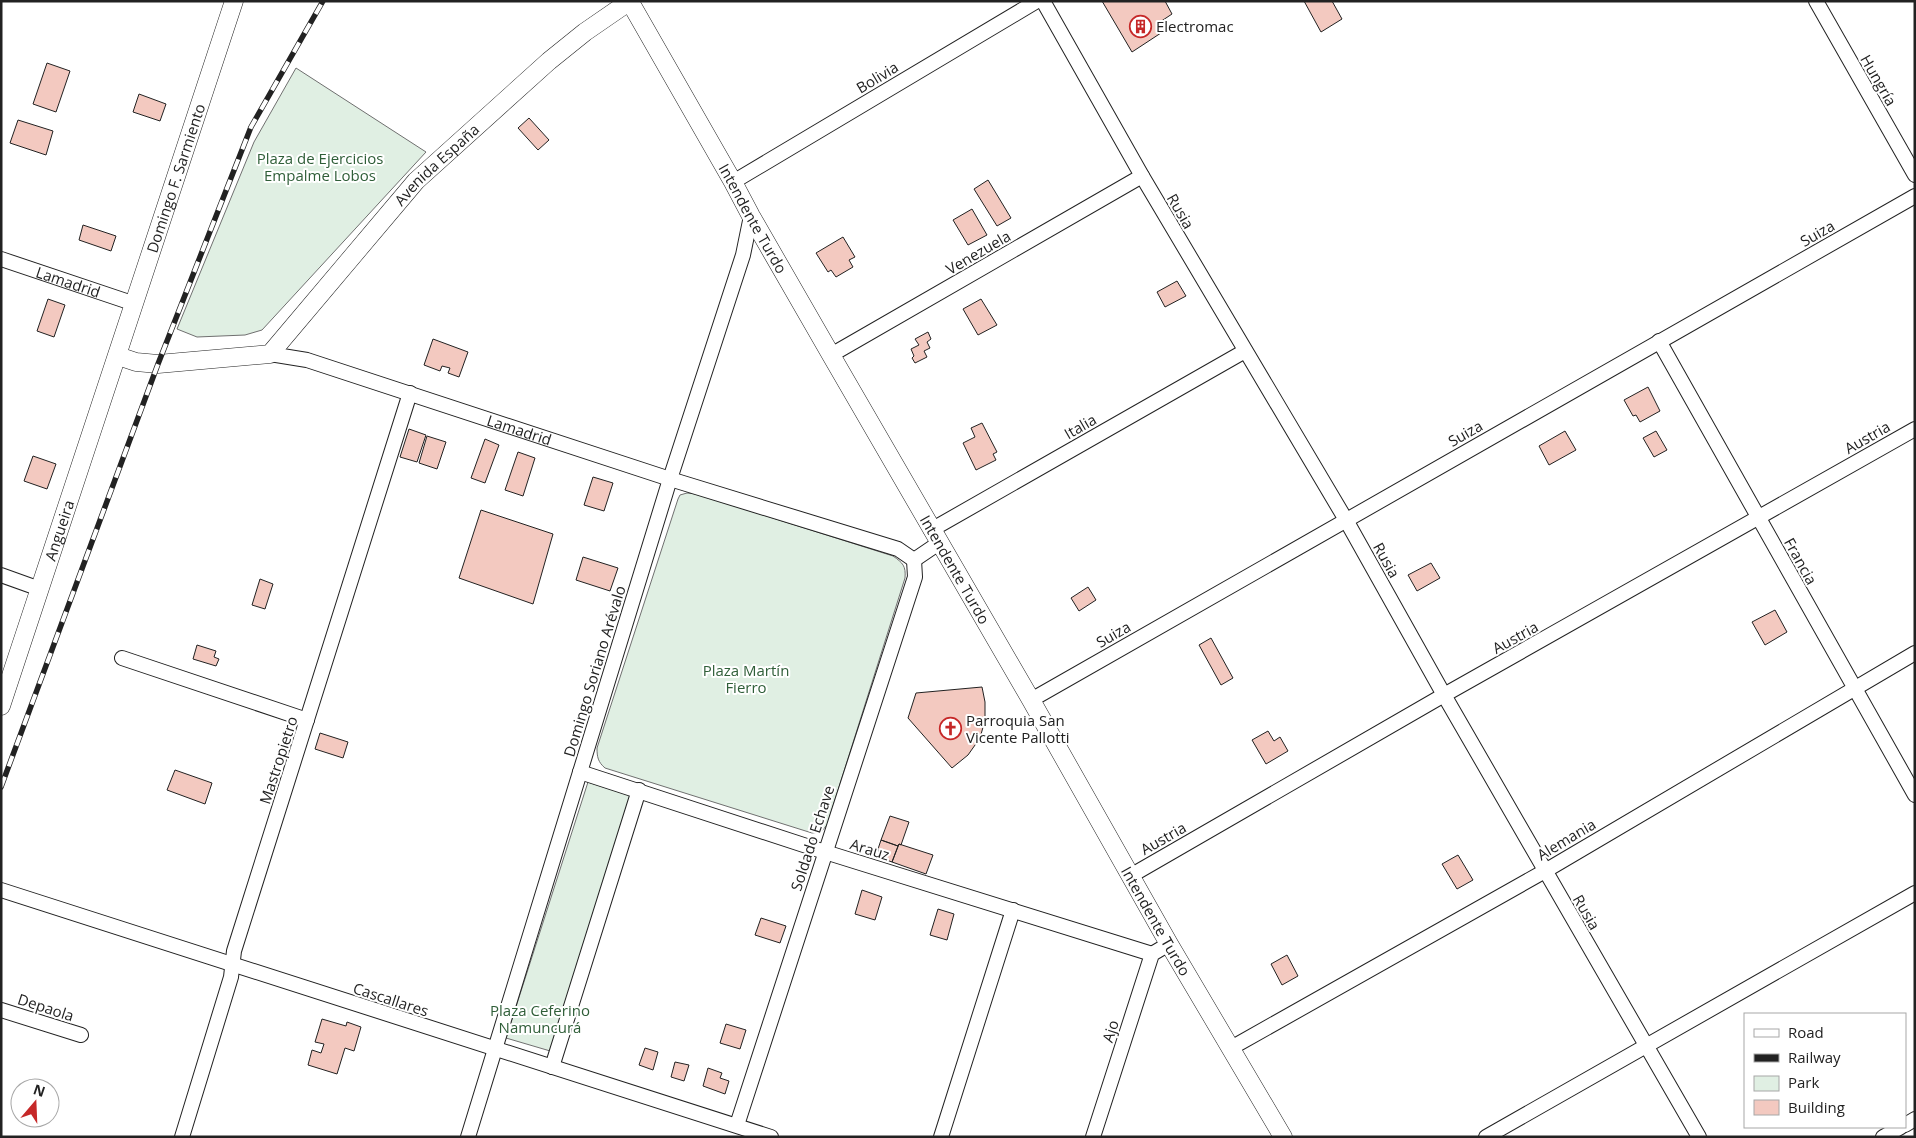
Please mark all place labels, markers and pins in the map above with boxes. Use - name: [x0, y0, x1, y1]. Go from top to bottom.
- building icon: Electromac: [1128, 14, 1152, 38]
- place label: Electromac: [1156, 16, 1234, 36]
- place label: Parroquia San Vicente Pallotti: [966, 710, 1070, 747]
- church icon: Parroquia San Vicente Pallotti: [938, 717, 962, 741]

